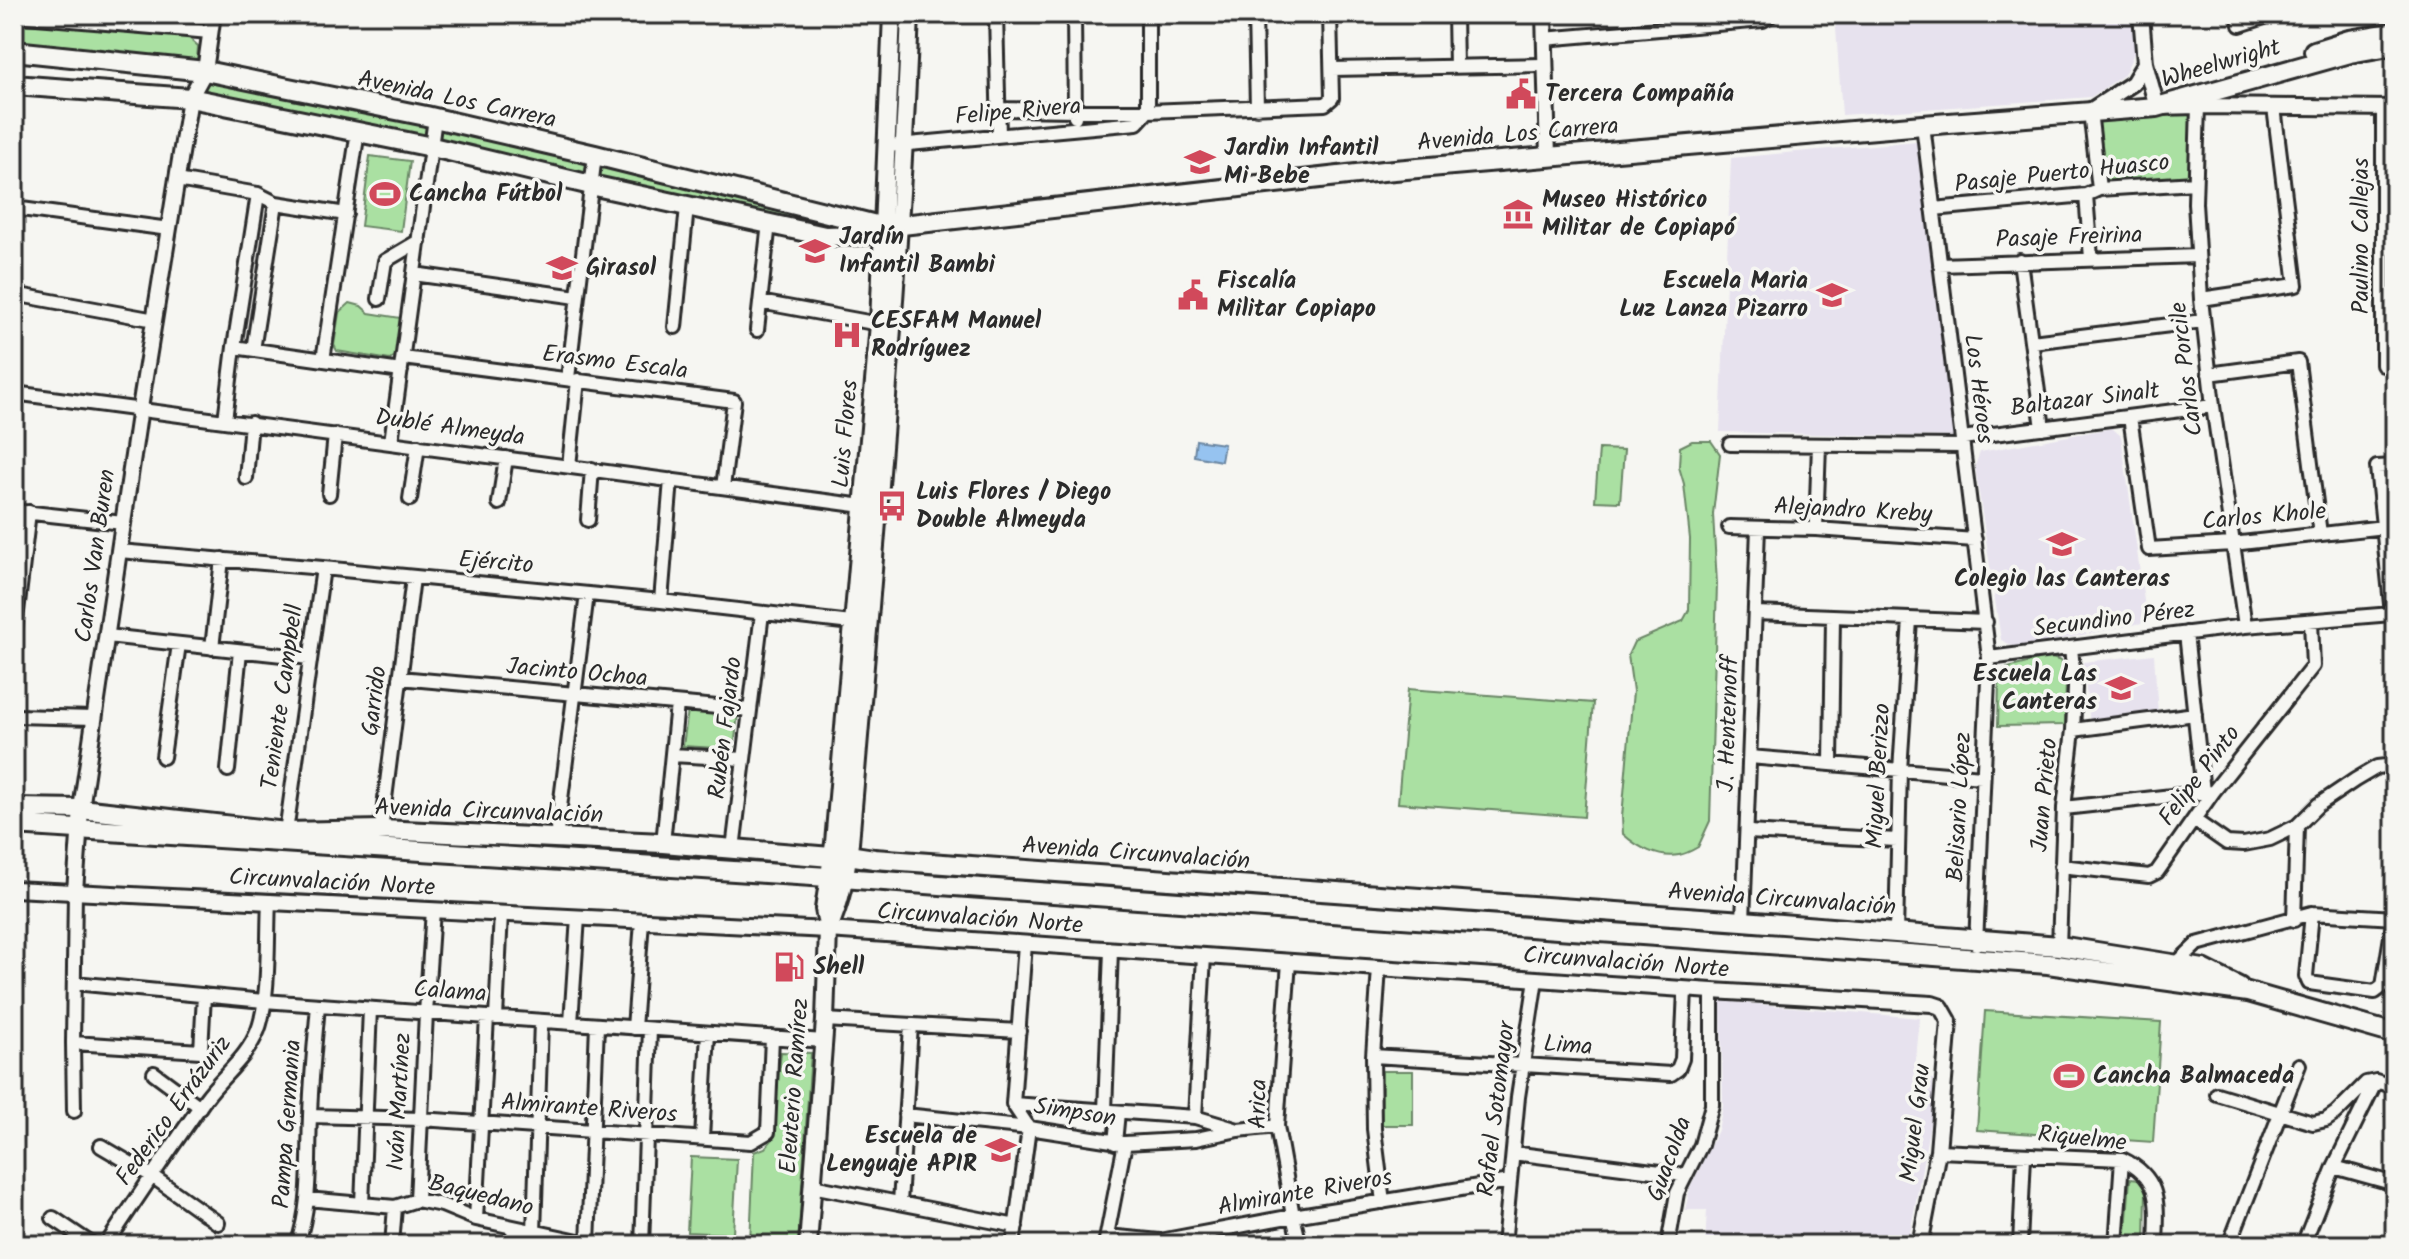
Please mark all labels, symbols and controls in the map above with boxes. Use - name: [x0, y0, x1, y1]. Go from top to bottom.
- street label: Wheelwright: [2157, 28, 2286, 100]
- street label: Avenida Los Carrera: [354, 60, 560, 140]
- place label: Tercera Compañía: [1545, 75, 1734, 114]
- public building icon: Tercera Compañía: [1504, 77, 1538, 111]
- street label: Felipe Rivera: [953, 87, 1083, 137]
- street label: Avenida Los Carrera: [1416, 107, 1620, 163]
- place label: Jardin Infantil Mi Bebe: [1224, 129, 1379, 196]
- street label: Pasaje Puerto Huasco: [1953, 143, 2172, 205]
- school or university icon: Jardin Infantil Mi Bebe: [1183, 145, 1217, 179]
- street label: Paulino Callejas: [2342, 158, 2381, 314]
- place label: Cancha Fútbol: [409, 175, 563, 214]
- sports icon: Cancha Fútbol: [368, 177, 402, 211]
- place label: Museo Histórico Militar de Copiapó: [1542, 181, 1737, 248]
- museum icon: Museo Histórico Militar de Copiapó: [1501, 197, 1535, 231]
- street label: Pasaje Freirina: [1995, 216, 2143, 260]
- place label: Jardín Infantil Bambi: [839, 218, 996, 285]
- school or university icon: Jardín Infantil Bambi: [798, 234, 832, 268]
- place label: Girasol: [586, 249, 657, 288]
- school or university icon: Girasol: [545, 251, 579, 285]
- place label: Fiscalía Militar Copiapo: [1217, 262, 1376, 329]
- place label: Escuela Maria Luz Lanza Pizarro: [1619, 262, 1808, 329]
- public building icon: Fiscalía Militar Copiapo: [1176, 278, 1210, 312]
- school or university icon: Escuela Maria Luz Lanza Pizarro: [1815, 278, 1849, 312]
- street label: Carlos Porcile: [2159, 299, 2215, 438]
- place label: CESFAM Manuel Rodríguez: [871, 302, 1042, 369]
- hospital icon: CESFAM Manuel Rodríguez: [830, 318, 864, 352]
- street label: Los Héroes: [1952, 332, 2004, 446]
- street label: Erasmo Escala: [540, 335, 690, 391]
- street label: Baltazar Sinalt: [2008, 371, 2163, 428]
- street label: Luis Flores: [822, 378, 870, 490]
- street label: Dublé Almeyda: [373, 398, 527, 458]
- street label: Carlos Van Buren: [65, 467, 127, 645]
- place label: Luis Flores / Diego Double Almeyda: [916, 473, 1111, 540]
- street label: Alejandro Kreby: [1773, 487, 1934, 535]
- bus stop icon: Luis Flores / Diego Double Almeyda: [875, 489, 909, 523]
- street label: Carlos Khole: [2200, 492, 2328, 542]
- school or university icon: Colegio las Canteras: [2045, 527, 2079, 561]
- street label: Ejército: [457, 540, 535, 586]
- place label: Colegio las Canteras: [1954, 560, 2170, 599]
- street label: Secundino Pérez: [2031, 591, 2197, 649]
- street label: Teniente Campbell: [251, 602, 315, 792]
- street label: Jacinto Ochoa: [505, 647, 649, 699]
- street label: J. Henternoff: [1707, 652, 1751, 793]
- street label: Rubén Fajardo: [698, 655, 754, 801]
- place label: Escuela Las Canteras: [1973, 655, 2097, 722]
- street label: Garrido: [351, 664, 399, 738]
- school or university icon: Escuela Las Canteras: [2104, 671, 2138, 705]
- street label: Miguel Berizzo: [1856, 702, 1902, 850]
- street label: Felipe Pinto: [2149, 717, 2251, 835]
- street label: Belisario López: [1937, 731, 1983, 883]
- street label: Juan Prieto: [2021, 736, 2069, 854]
- street label: Avenida Circunvalación: [374, 789, 604, 835]
- street label: Avenida Circunvalación: [1021, 827, 1251, 881]
- street label: Circunvalación Norte: [228, 858, 436, 908]
- street label: Avenida Circunvalación: [1667, 873, 1897, 927]
- street label: Circunvalación Norte: [876, 892, 1084, 946]
- street label: Circunvalación Norte: [1522, 936, 1730, 990]
- place label: Shell: [813, 948, 865, 987]
- fuel station icon: Shell: [772, 950, 806, 984]
- street label: Calama: [412, 970, 488, 1014]
- street label: Eleuterio Ramírez: [769, 997, 821, 1175]
- street label: Rafael Sotomayor: [1467, 1017, 1527, 1199]
- street label: Lima: [1542, 1025, 1594, 1067]
- street label: Federico Errázuriz: [106, 1027, 242, 1195]
- street label: Iván Martínez: [377, 1032, 423, 1172]
- street label: Pampa Germania: [263, 1038, 313, 1210]
- place label: Cancha Balmaceda: [2093, 1057, 2294, 1096]
- sports icon: Cancha Balmaceda: [2052, 1059, 2086, 1093]
- street label: Miguel Grau: [1889, 1061, 1943, 1185]
- street label: Arica: [1239, 1079, 1279, 1129]
- street label: Almirante Riveros: [500, 1083, 678, 1135]
- street label: Simpson: [1031, 1087, 1119, 1139]
- street label: Guacolda: [1637, 1111, 1703, 1207]
- street label: Riquelme: [2036, 1115, 2129, 1163]
- place label: Escuela de Lenguaje APIR: [826, 1117, 977, 1184]
- school or university icon: Escuela de Lenguaje APIR: [984, 1133, 1018, 1167]
- street label: Almirante Riveros: [1215, 1158, 1395, 1228]
- street label: Baquedano: [424, 1164, 538, 1228]

